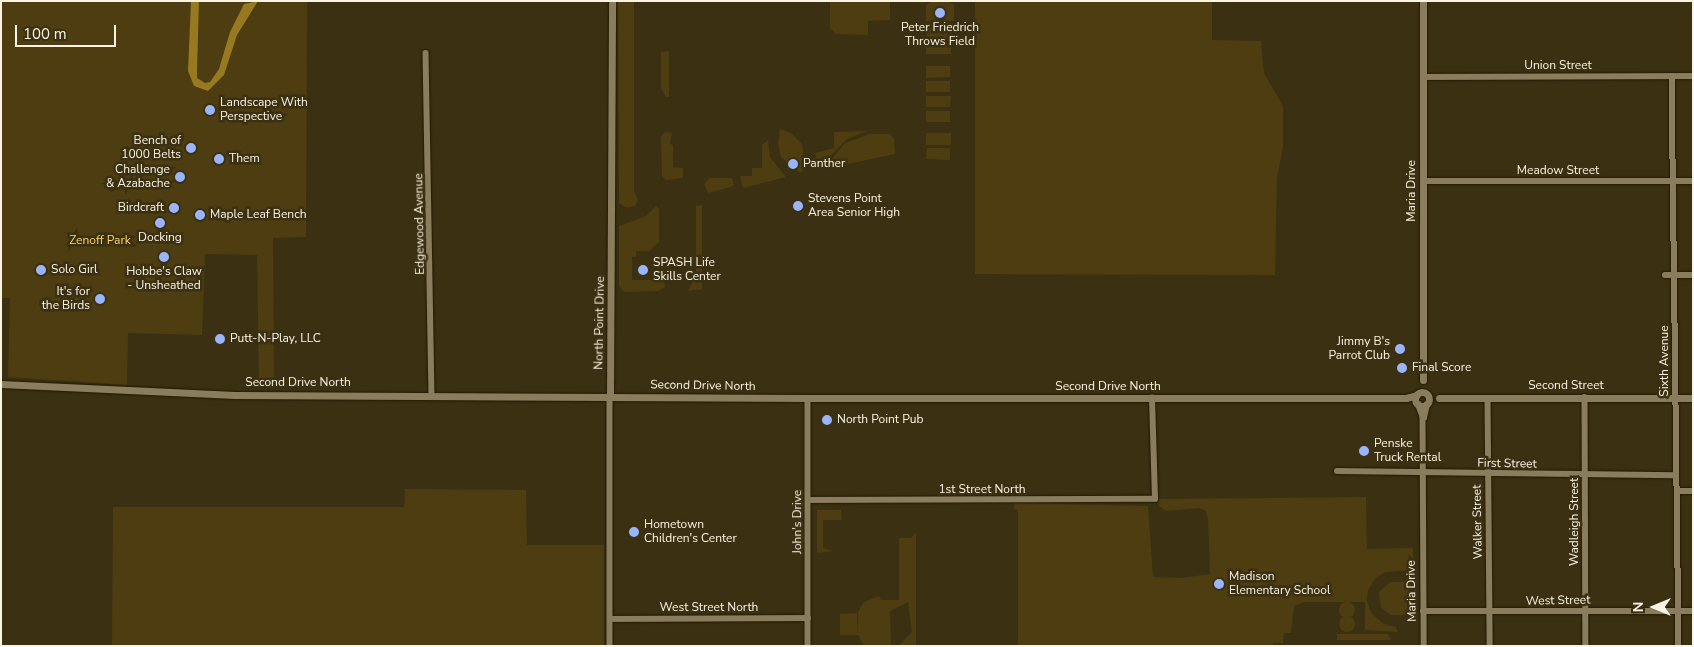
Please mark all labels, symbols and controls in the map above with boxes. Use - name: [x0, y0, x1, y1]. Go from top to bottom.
- marker: Peter Friedrich Throws Field: [934, 7, 946, 19]
- scale bar: [18, 15, 119, 47]
- place label: Peter Friedrich Throws Field: [901, 21, 979, 49]
- text: 100 m: [23, 24, 67, 44]
- street label: Union Street: [1524, 59, 1592, 73]
- place label: Landscape With Perspective: [220, 96, 308, 124]
- marker: Landscape With Perspective: [204, 104, 216, 116]
- place label: Bench of 1000 Belts: [121, 134, 181, 162]
- marker: Bench of 1000 Belts: [185, 142, 197, 154]
- place label: Them: [229, 152, 260, 166]
- marker: Them: [213, 153, 225, 165]
- place label: Panther: [803, 157, 845, 171]
- marker: Panther: [787, 158, 799, 170]
- street label: Maria Drive: [1405, 160, 1419, 222]
- place label: Challenge & Azabache: [106, 163, 170, 191]
- street label: Meadow Street: [1517, 164, 1599, 178]
- marker: Challenge & Azabache: [174, 171, 186, 183]
- street label: Edgewood Avenue: [412, 173, 428, 275]
- place label: Stevens Point Area Senior High: [808, 192, 900, 220]
- marker: Stevens Point Area Senior High: [792, 200, 804, 212]
- place label: Birdcraft: [118, 201, 164, 215]
- marker: Birdcraft: [168, 202, 180, 214]
- place label: Maple Leaf Bench: [210, 208, 307, 222]
- marker: Maple Leaf Bench: [194, 209, 206, 221]
- marker: Docking: [154, 217, 166, 229]
- place label: Docking: [138, 231, 182, 245]
- park label: Zenoff Park: [69, 234, 131, 248]
- marker: Hobbe's Claw - Unsheathed: [158, 251, 170, 263]
- place label: SPASH Life Skills Center: [653, 256, 721, 284]
- place label: Solo Girl: [51, 263, 98, 277]
- marker: Solo Girl: [35, 264, 47, 276]
- marker: SPASH Life Skills Center: [637, 264, 649, 276]
- place label: Hobbe's Claw - Unsheathed: [126, 265, 202, 293]
- street label: North Point Drive: [592, 276, 608, 370]
- place label: It's for the Birds: [42, 285, 90, 313]
- marker: It's for the Birds: [94, 293, 106, 305]
- street label: Sixth Avenue: [1658, 325, 1672, 397]
- place label: Putt-N-Play, LLC: [230, 332, 321, 346]
- marker: Putt-N-Play, LLC: [214, 333, 226, 345]
- place label: Jimmy B's Parrot Club: [1329, 335, 1390, 363]
- marker: Jimmy B's Parrot Club: [1394, 343, 1406, 355]
- place label: Final Score: [1412, 361, 1471, 375]
- marker: Final Score: [1396, 362, 1408, 374]
- street label: Second Drive North: [245, 376, 351, 390]
- street label: Second Drive North: [650, 378, 756, 394]
- street label: Second Street: [1528, 379, 1604, 393]
- street label: Second Drive North: [1055, 380, 1161, 394]
- place label: North Point Pub: [837, 413, 923, 427]
- marker: North Point Pub: [821, 414, 833, 426]
- place label: Penske Truck Rental: [1374, 437, 1441, 465]
- marker: Penske Truck Rental: [1358, 445, 1370, 457]
- street label: First Street: [1477, 456, 1537, 472]
- street label: Wadleigh Street: [1568, 478, 1582, 566]
- street label: 1st Street North: [938, 483, 1026, 497]
- street label: Walker Street: [1470, 484, 1486, 560]
- street label: John's Drive: [791, 490, 805, 554]
- place label: Hometown Children's Center: [644, 518, 737, 546]
- marker: Hometown Children's Center: [628, 526, 640, 538]
- street label: Maria Drive: [1404, 560, 1420, 622]
- place label: Madison Elementary School: [1229, 570, 1330, 598]
- marker: Madison Elementary School: [1213, 578, 1225, 590]
- north arrow: [1629, 582, 1679, 632]
- street label: West Street: [1526, 593, 1590, 609]
- street label: West Street North: [660, 601, 758, 615]
- text: N: [1629, 602, 1648, 612]

